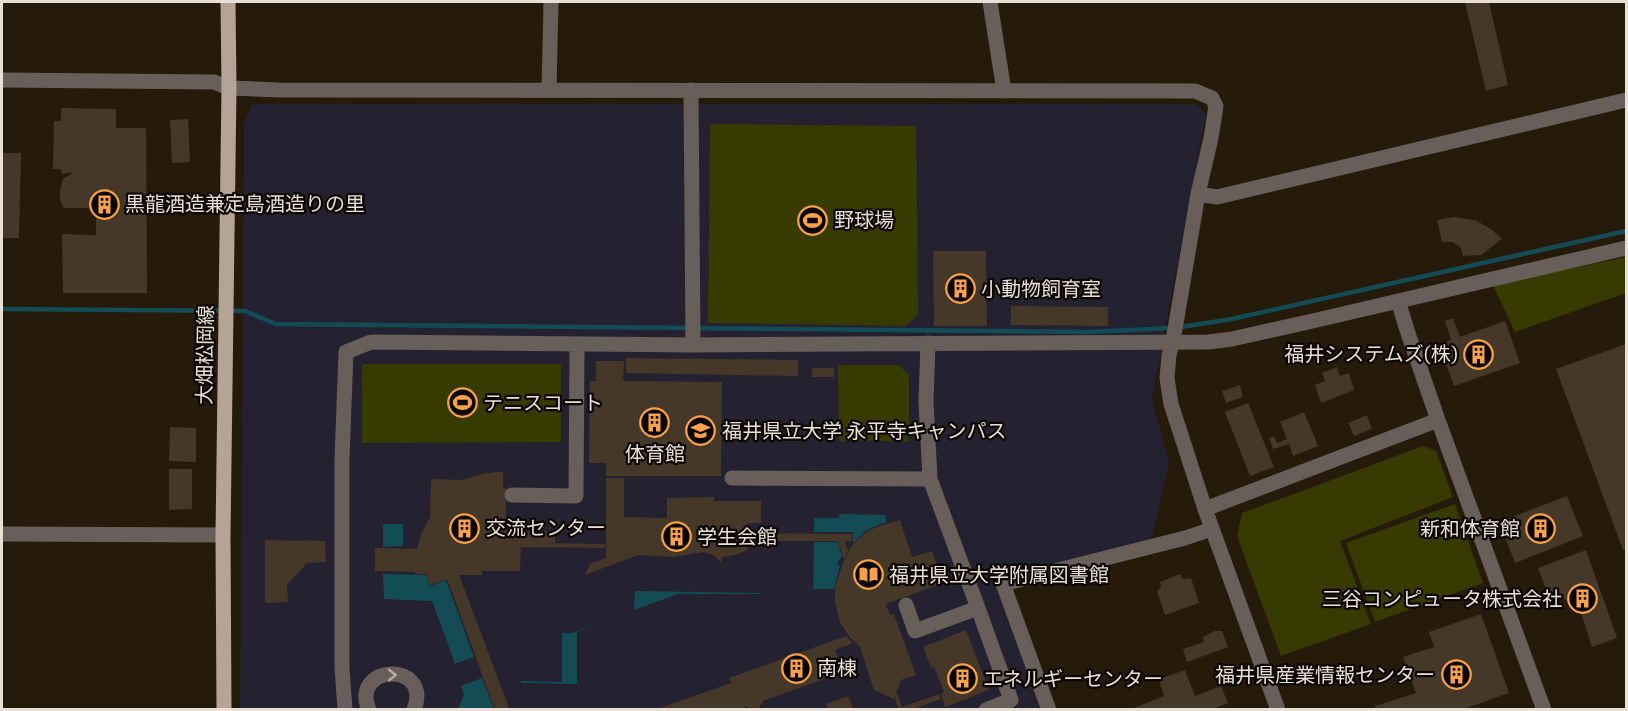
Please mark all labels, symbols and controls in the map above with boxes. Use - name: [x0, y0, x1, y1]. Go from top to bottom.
- building icon: 黒龍酒造兼定島酒造りの里: [88, 188, 120, 220]
- place label: 黒龍酒造兼定島酒造りの里: [125, 191, 365, 215]
- sports icon: 野球場: [797, 204, 829, 236]
- place label: 野球場: [834, 207, 894, 231]
- building icon: 小動物飼育室: [944, 273, 976, 305]
- place label: 小動物飼育室: [981, 276, 1101, 300]
- street label: 大畑松岡線: [191, 305, 217, 405]
- building icon: 福井システムズ(株): [1463, 338, 1495, 370]
- place label: 福井システムズ(株): [1284, 341, 1458, 365]
- sports icon: テニスコート: [446, 387, 478, 419]
- place label: テニスコート: [483, 390, 603, 414]
- building icon: 体育館: [639, 407, 671, 439]
- school or university icon: 福井県立大学 永平寺キャンパス: [685, 415, 717, 447]
- place label: 福井県立大学 永平寺キャンパス: [722, 418, 1006, 442]
- place label: 体育館: [625, 441, 685, 465]
- building icon: 交流センター: [449, 512, 481, 544]
- building icon: 新和体育館: [1525, 513, 1557, 545]
- place label: 交流センター: [486, 515, 606, 539]
- place label: 新和体育館: [1420, 516, 1520, 540]
- building icon: 学生会館: [660, 521, 692, 553]
- place label: 学生会館: [697, 524, 777, 548]
- library icon: 福井県立大学附属図書館: [852, 559, 884, 591]
- place label: 福井県立大学附属図書館: [889, 562, 1109, 586]
- building icon: 三谷コンピュータ株式会社: [1567, 583, 1599, 615]
- place label: 三谷コンピュータ株式会社: [1322, 586, 1562, 610]
- building icon: 南棟: [780, 652, 812, 684]
- place label: 南棟: [817, 655, 857, 679]
- building icon: 福井県産業情報センター: [1440, 659, 1472, 691]
- place label: 福井県産業情報センター: [1215, 662, 1435, 686]
- building icon: エネルギーセンター: [946, 663, 978, 695]
- place label: エネルギーセンター: [983, 666, 1163, 690]
- one-way arrow: [387, 669, 396, 681]

